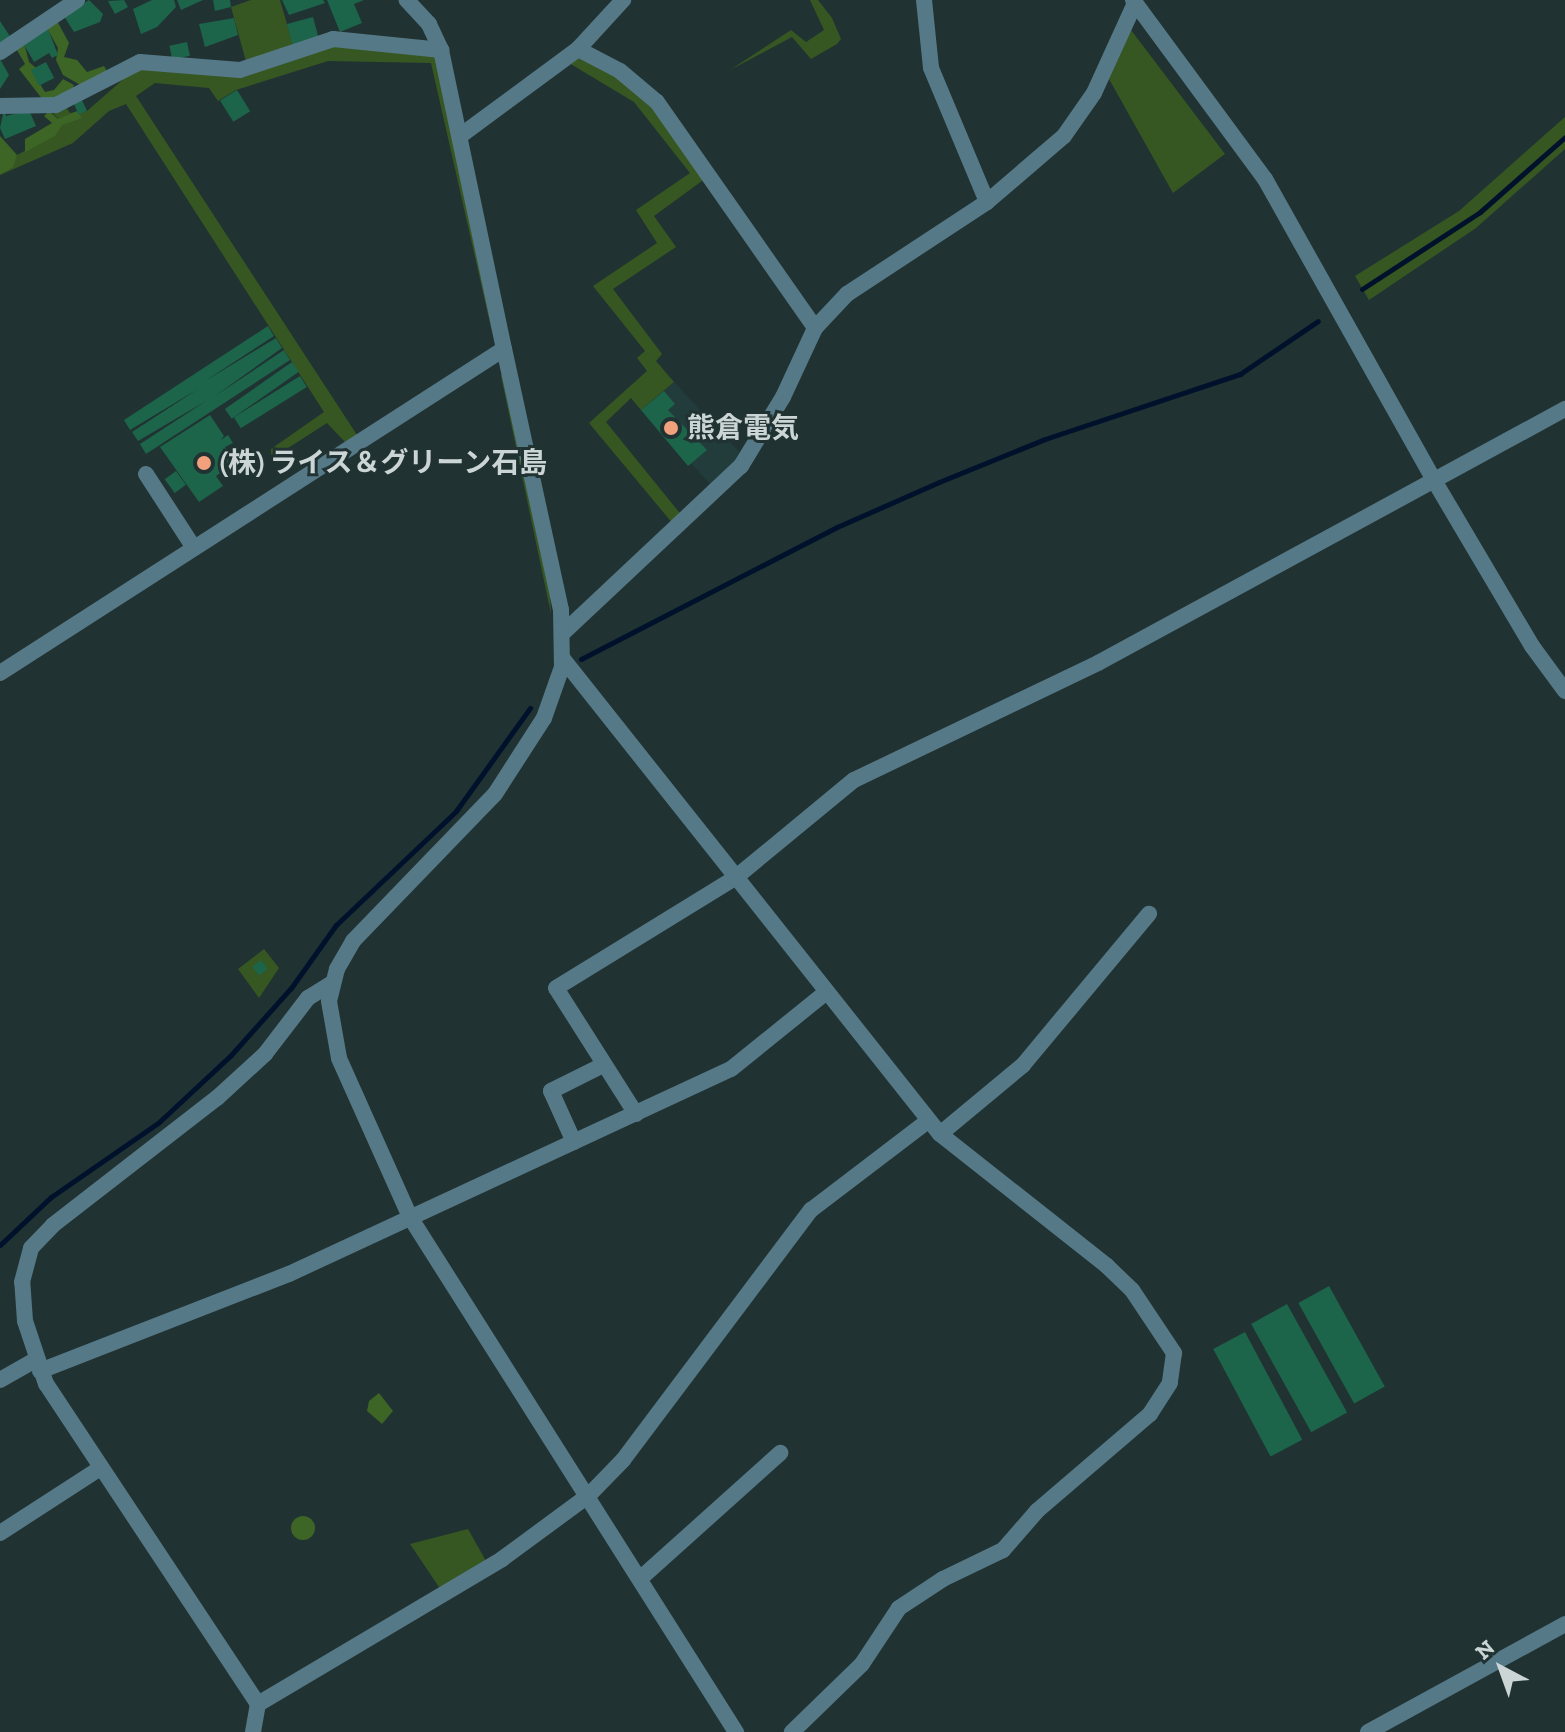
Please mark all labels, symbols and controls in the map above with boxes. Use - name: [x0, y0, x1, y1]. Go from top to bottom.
- place label: 熊倉電気: [687, 411, 799, 445]
- marker: 熊倉電気: [662, 419, 680, 437]
- place label: (株) ライス＆グリーン石島: [220, 446, 549, 480]
- marker: (株) ライス＆グリーン石島: [195, 454, 213, 472]
- north arrow: [1461, 1628, 1541, 1708]
- text: N: [1470, 1634, 1500, 1665]

